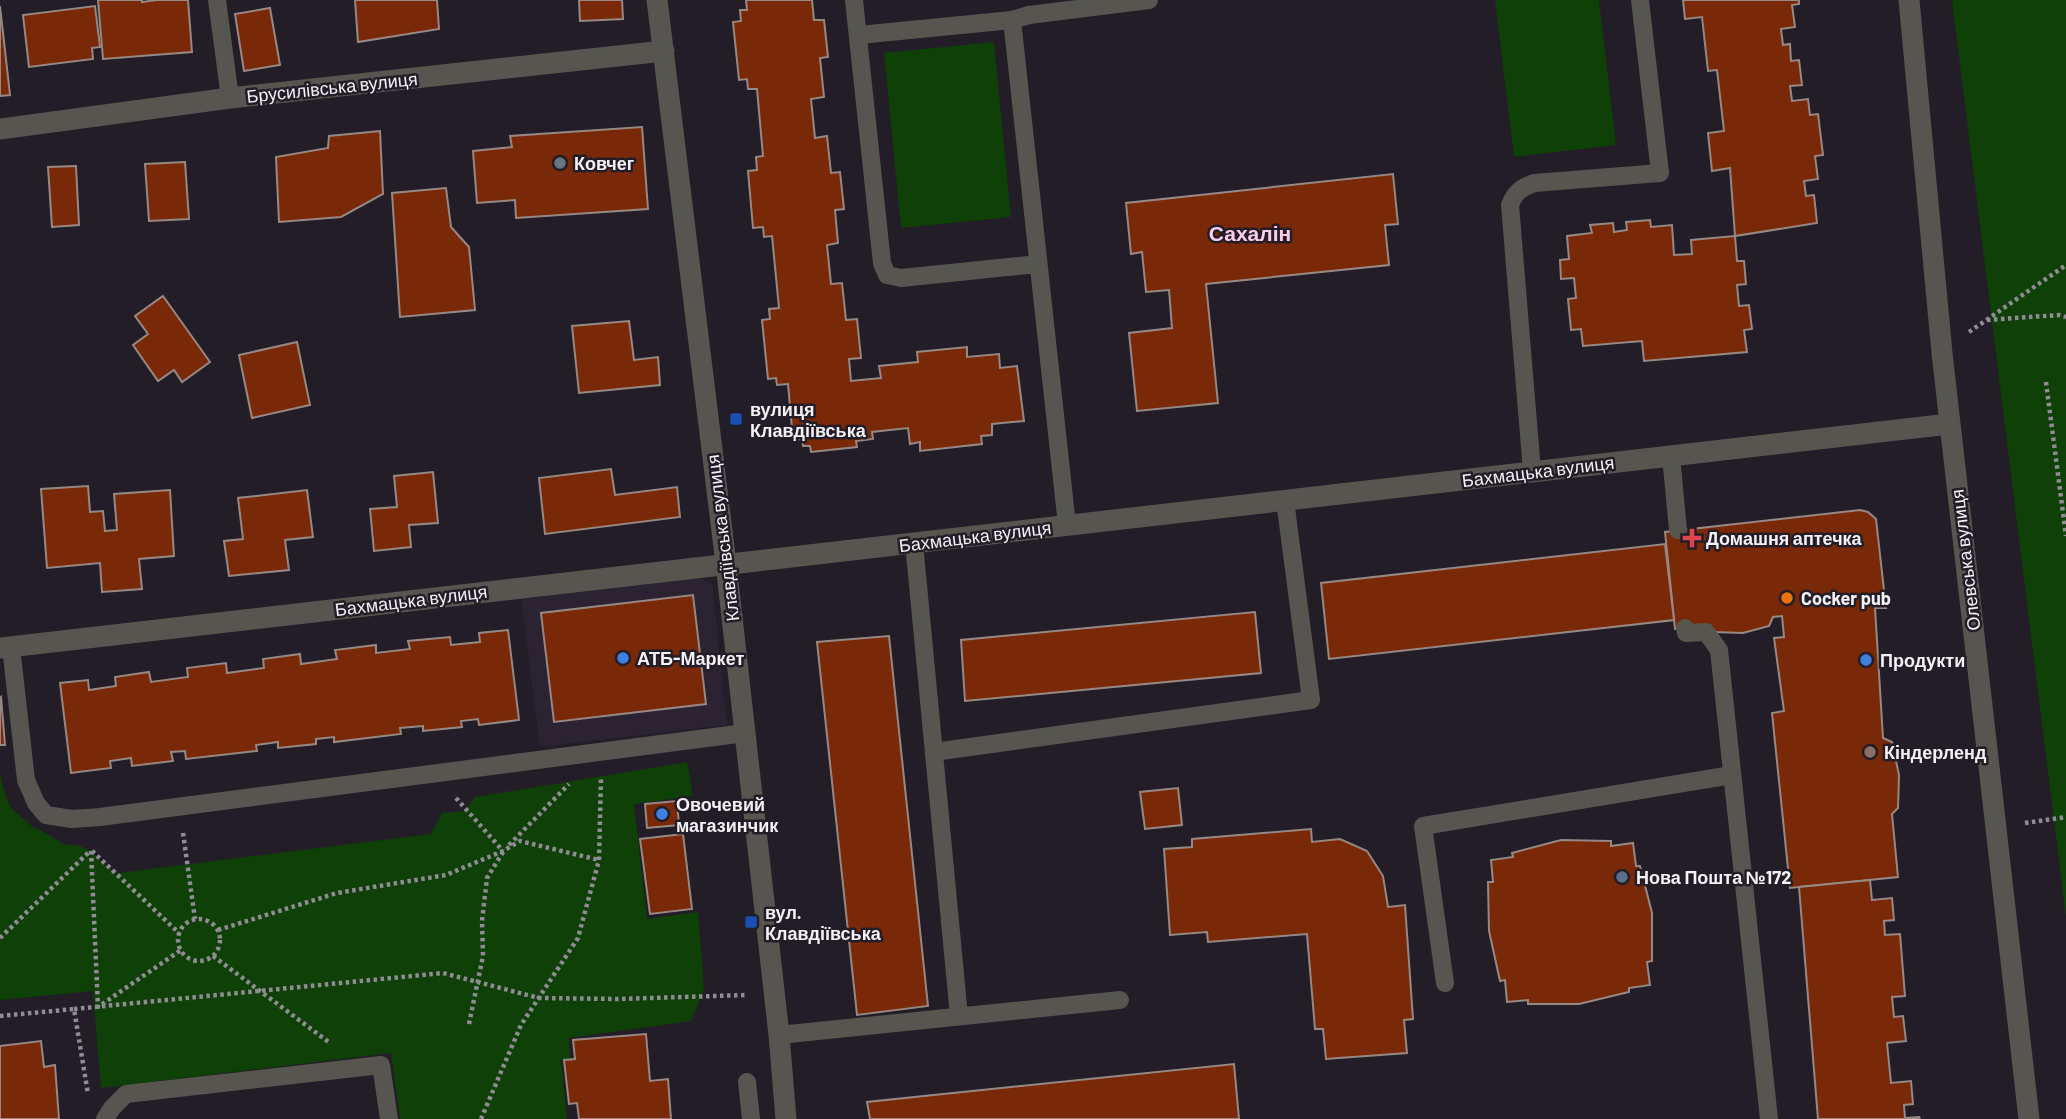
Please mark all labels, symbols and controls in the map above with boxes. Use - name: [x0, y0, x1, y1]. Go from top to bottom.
- street label: Брусилівська вулиця: [245, 67, 419, 107]
- place label: Ковчег: [574, 152, 635, 174]
- marker: Ковчег: [552, 155, 568, 171]
- district label: Сахалін: [1209, 220, 1291, 245]
- place label: вулиця Клавдіївська: [750, 398, 867, 441]
- marker: вулиця Клавдіївська: [728, 411, 744, 427]
- street label: Бахмацька вулиця: [1461, 451, 1615, 491]
- street label: Клавдіївська вулиця: [701, 453, 743, 623]
- street label: Олевська вулиця: [1945, 488, 1985, 632]
- street label: Бахмацька вулиця: [898, 516, 1052, 556]
- place label: Домашня аптечка: [1706, 527, 1863, 549]
- marker: Домашня аптечка: [1684, 530, 1700, 546]
- street label: Бахмацька вулиця: [334, 580, 488, 620]
- place label: Cocker pub: [1801, 587, 1891, 609]
- marker: Cocker pub: [1779, 590, 1795, 606]
- place label: АТБ-Маркет: [637, 647, 744, 669]
- place label: Продукти: [1880, 649, 1965, 671]
- marker: АТБ-Маркет: [615, 650, 631, 666]
- marker: Продукти: [1858, 652, 1874, 668]
- place label: Кіндерленд: [1884, 741, 1987, 763]
- marker: Кіндерленд: [1862, 744, 1878, 760]
- place label: Овочевий магазинчик: [676, 793, 779, 836]
- marker: Овочевий магазинчик: [654, 806, 670, 822]
- place label: Нова Пошта №172: [1636, 866, 1791, 888]
- marker: Нова Пошта №172: [1614, 869, 1630, 885]
- place label: вул. Клавдіївська: [765, 901, 882, 944]
- marker: вул. Клавдіївська: [743, 914, 759, 930]

